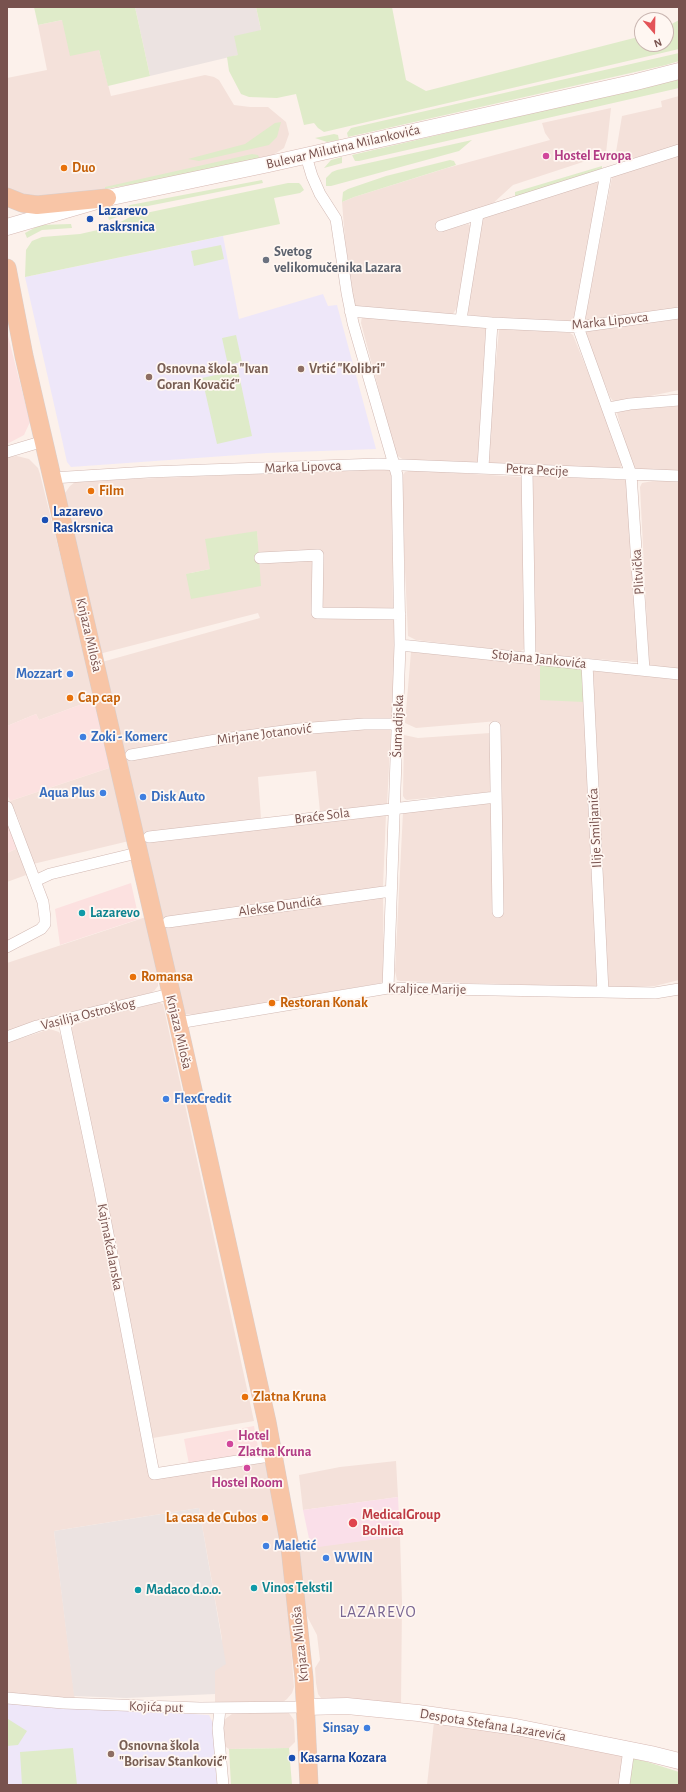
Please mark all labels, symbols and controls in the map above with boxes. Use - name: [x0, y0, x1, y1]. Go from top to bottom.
- north arrow: [634, 12, 674, 52]
- text: N: [652, 36, 663, 49]
- street label: Bulevar Milutina Milankovića: [264, 121, 422, 173]
- place label: Hostel Evropa: [554, 148, 632, 164]
- marker: Hostel Evropa: [541, 151, 551, 161]
- place label: Duo: [72, 160, 95, 176]
- marker: Duo: [59, 163, 69, 173]
- place label: Lazarevo raskrsnica: [98, 203, 155, 236]
- marker: Lazarevo raskrsnica: [85, 214, 95, 224]
- place label: Svetog velikomučenika Lazara: [274, 244, 402, 276]
- marker: Svetog velikomučenika Lazara: [261, 255, 271, 265]
- street label: Marka Lipovca: [571, 309, 649, 333]
- place label: Osnovna škola "Ivan Goran Kovačić": [157, 361, 268, 394]
- place label: Vrtić "Kolibri": [309, 361, 385, 377]
- marker: Vrtić "Kolibri": [296, 364, 306, 374]
- marker: Osnovna škola "Ivan Goran Kovačić": [144, 372, 154, 382]
- street label: Marka Lipovca: [264, 457, 342, 477]
- street label: Petra Pecije: [505, 460, 569, 480]
- place label: Film: [99, 483, 124, 499]
- marker: Film: [86, 486, 96, 496]
- place label: Lazarevo Raskrsnica: [53, 504, 113, 536]
- marker: Lazarevo Raskrsnica: [40, 515, 50, 525]
- street label: Plitvička: [628, 549, 648, 595]
- street label: Knjaza Miloša: [72, 596, 106, 674]
- street label: Stojana Jankovića: [491, 646, 587, 672]
- place label: Mozzart: [16, 666, 62, 682]
- marker: Mozzart: [65, 669, 75, 679]
- place label: Cap cap: [78, 690, 121, 706]
- marker: Cap cap: [65, 693, 75, 703]
- street label: Šumadijska: [388, 694, 408, 758]
- street label: Mirjane Jotanović: [216, 720, 312, 748]
- place label: Zoki - Komerc: [91, 729, 167, 745]
- marker: Zoki - Komerc: [78, 732, 88, 742]
- place label: Aqua Plus: [39, 785, 95, 801]
- marker: Aqua Plus: [98, 788, 108, 798]
- street label: Ilije Smiljanića: [585, 788, 605, 868]
- place label: Disk Auto: [151, 789, 205, 805]
- marker: Disk Auto: [138, 792, 148, 802]
- street label: Braće Sola: [293, 804, 351, 828]
- street label: Alekse Dundića: [237, 892, 323, 920]
- place label: Lazarevo: [90, 905, 140, 921]
- marker: Lazarevo: [77, 908, 87, 918]
- place label: Romansa: [141, 969, 193, 985]
- marker: Romansa: [128, 972, 138, 982]
- street label: Kraljice Marije: [388, 980, 466, 998]
- street label: Knjaza Miloša: [162, 993, 196, 1071]
- street label: Vasilija Ostroškog: [39, 994, 137, 1034]
- place label: Restoran Konak: [280, 995, 368, 1011]
- marker: Restoran Konak: [267, 998, 277, 1008]
- place label: FlexCredit: [174, 1091, 231, 1107]
- marker: FlexCredit: [161, 1094, 171, 1104]
- street label: Kajmakčalanska: [93, 1202, 127, 1292]
- place label: Zlatna Kruna: [253, 1389, 326, 1405]
- marker: Zlatna Kruna: [240, 1392, 250, 1402]
- place label: Hotel Zlatna Kruna: [238, 1428, 311, 1460]
- marker: Hotel Zlatna Kruna: [225, 1439, 235, 1449]
- marker: Hostel Room: [242, 1463, 252, 1473]
- place label: Hostel Room: [211, 1475, 283, 1491]
- place label: MedicalGroup Bolnica: [362, 1507, 441, 1540]
- place label: La casa de Cubos: [166, 1510, 257, 1526]
- marker: La casa de Cubos: [260, 1513, 270, 1523]
- marker: MedicalGroup Bolnica: [347, 1517, 359, 1529]
- place label: Maletić: [274, 1538, 316, 1554]
- marker: Maletić: [261, 1541, 271, 1551]
- place label: WWIN: [334, 1550, 373, 1566]
- marker: WWIN: [321, 1553, 331, 1563]
- place label: Vinos Tekstil: [262, 1580, 333, 1596]
- place label: Madaco d.o.o.: [146, 1582, 221, 1598]
- marker: Vinos Tekstil: [249, 1583, 259, 1593]
- marker: Madaco d.o.o.: [133, 1585, 143, 1595]
- district label: LAZAREVO: [339, 1602, 417, 1622]
- street label: Knjaza Miloša: [288, 1605, 312, 1683]
- street label: Kojića put: [129, 1698, 183, 1716]
- street label: Despota Stefana Lazarevića: [419, 1705, 567, 1745]
- place label: Sinsay: [323, 1720, 359, 1736]
- marker: Sinsay: [362, 1723, 372, 1733]
- place label: Osnovna škola "Borisav Stanković": [119, 1738, 227, 1770]
- marker: Osnovna škola "Borisav Stanković": [106, 1749, 116, 1759]
- place label: Kasarna Kozara: [300, 1750, 387, 1766]
- marker: Kasarna Kozara: [287, 1753, 297, 1763]

